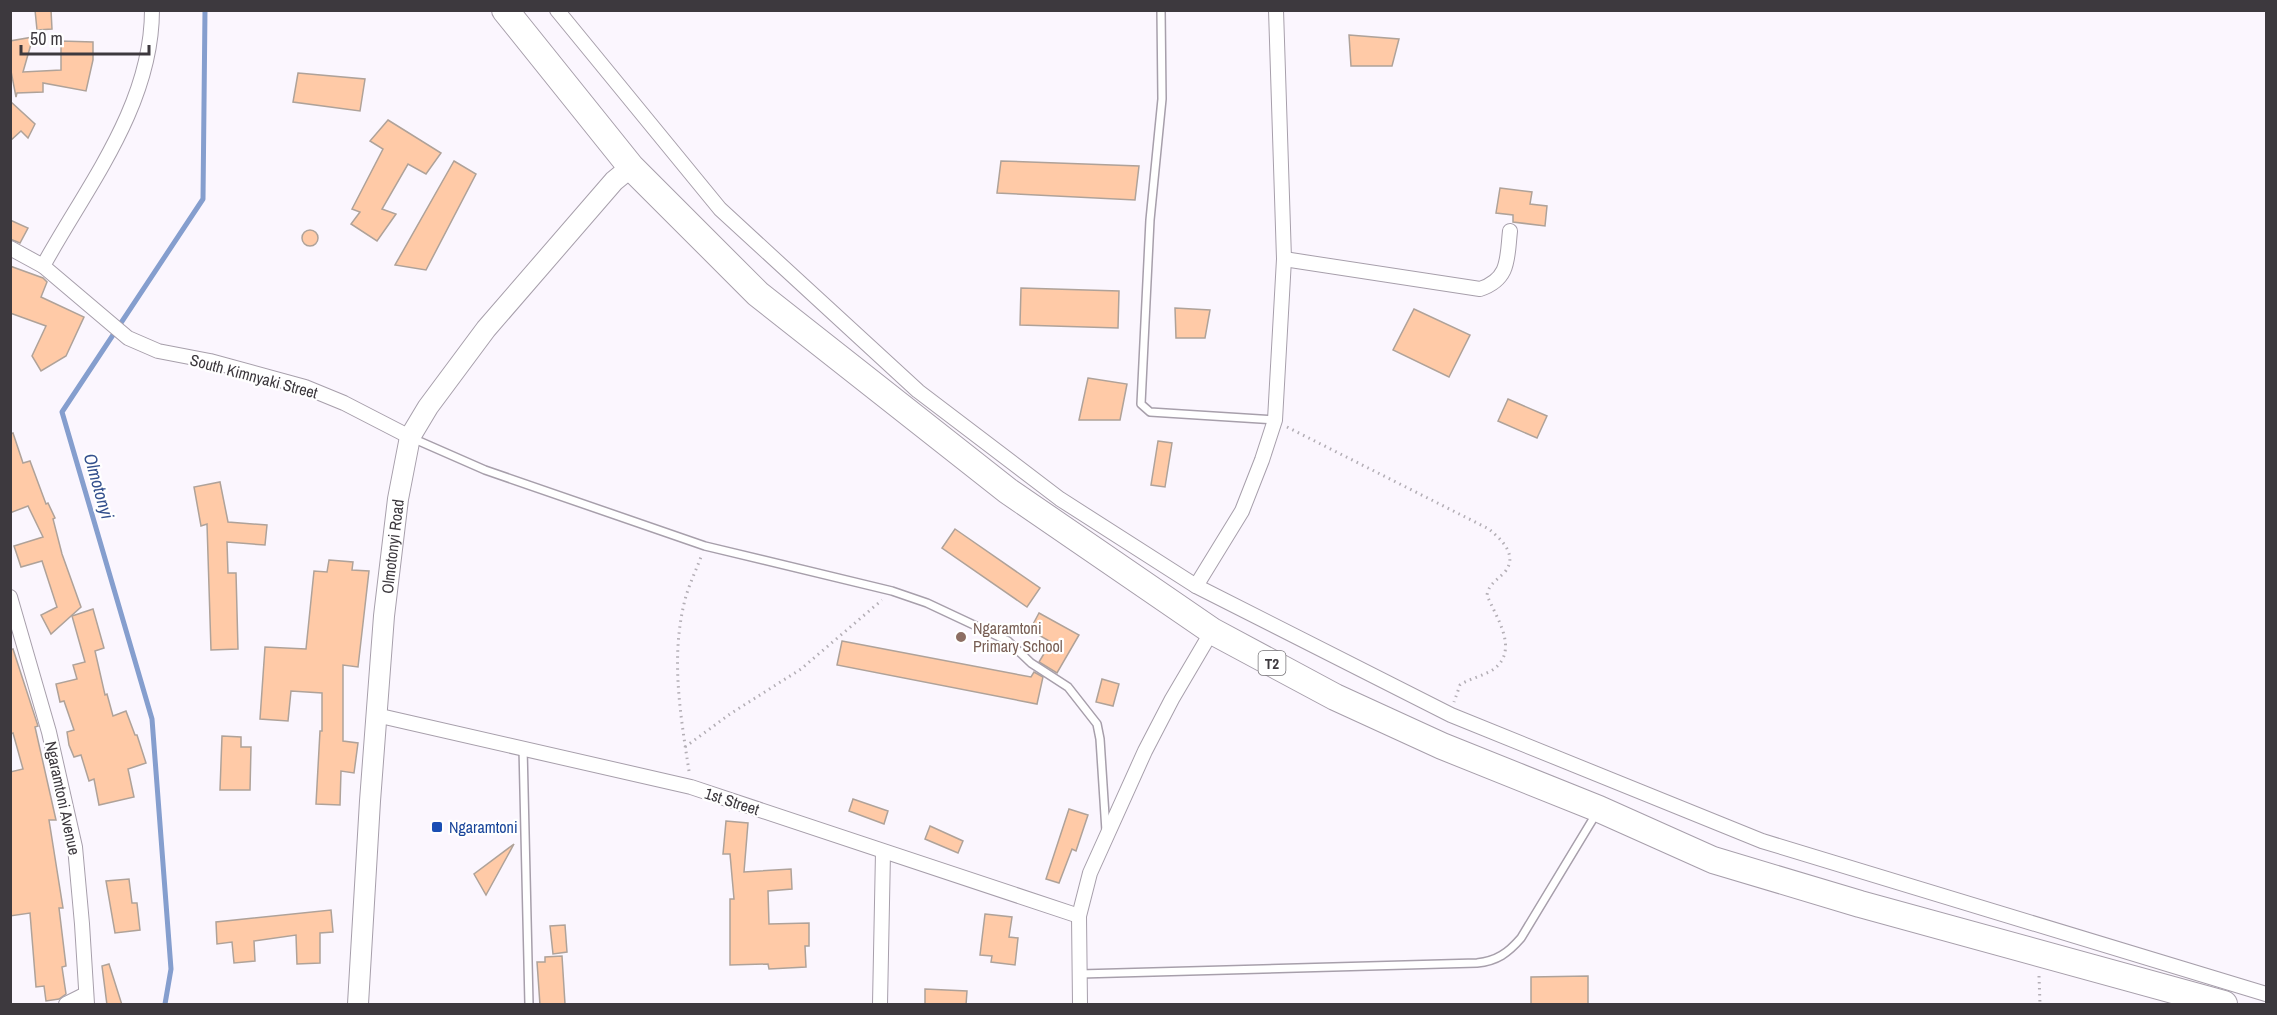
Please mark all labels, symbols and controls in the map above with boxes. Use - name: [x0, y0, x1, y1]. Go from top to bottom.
- scale bar: [21, 18, 148, 56]
- text: 50 m: [30, 26, 63, 51]
- street label: South Kimnyaki Street: [188, 348, 321, 404]
- water label: Olmotonyi: [78, 450, 120, 522]
- street label: Olmotonyi Road: [376, 498, 409, 595]
- place label: Ngaramtoni Primary School: [973, 617, 1063, 657]
- marker: Ngaramtoni Primary School: [954, 630, 968, 644]
- road number: T2: [1258, 651, 1286, 675]
- street label: Ngaramtoni Avenue: [40, 739, 86, 857]
- street label: 1st Street: [702, 782, 762, 820]
- place label: Ngaramtoni: [449, 816, 518, 838]
- marker: Ngaramtoni: [430, 820, 444, 834]

